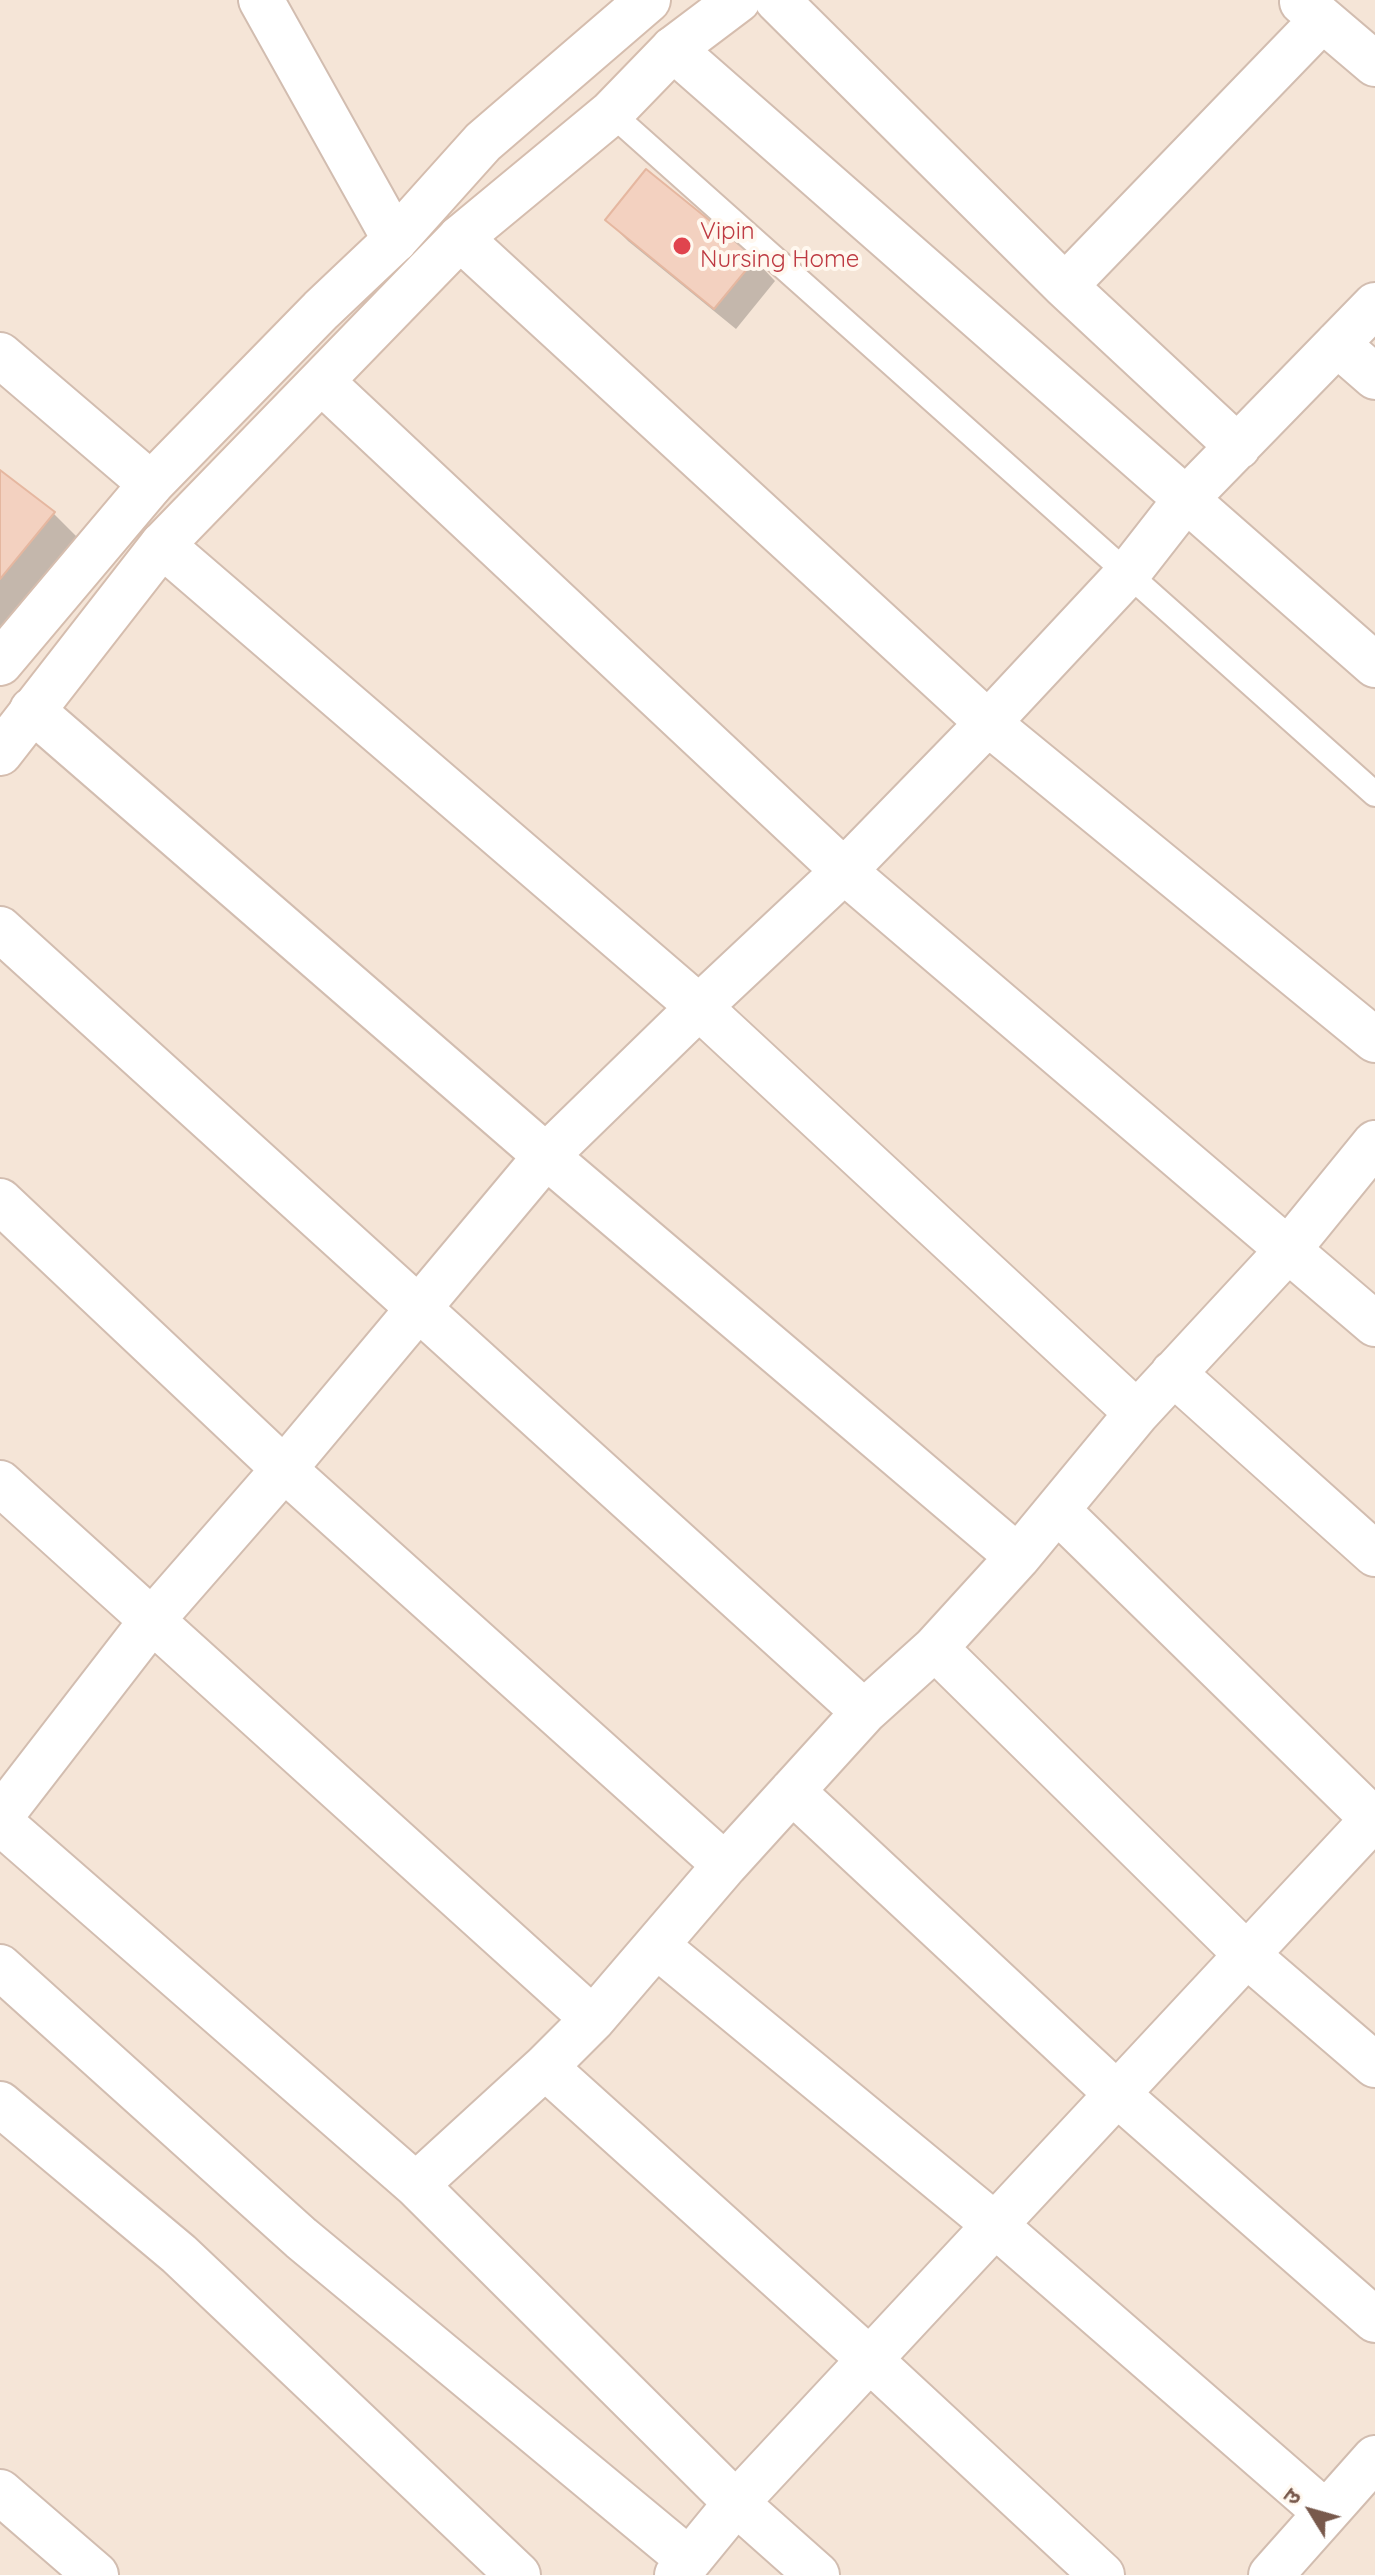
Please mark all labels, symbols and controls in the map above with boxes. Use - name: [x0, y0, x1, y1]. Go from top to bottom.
- place label: Vipin Nursing Home: [700, 218, 859, 274]
- marker: Vipin Nursing Home: [671, 235, 693, 257]
- north arrow: [1271, 2471, 1351, 2551]
- text: उ: [1277, 2483, 1307, 2510]

